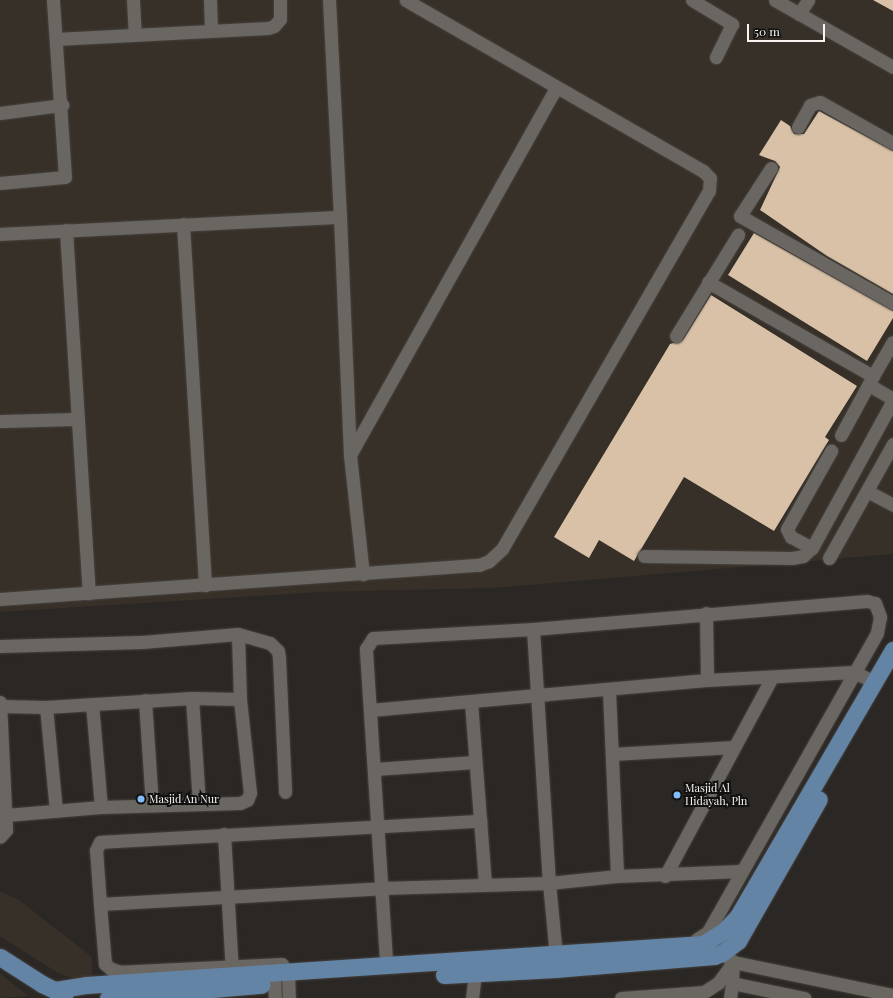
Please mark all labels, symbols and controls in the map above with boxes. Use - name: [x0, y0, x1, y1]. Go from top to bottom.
- scale bar: [749, 16, 827, 42]
- text: 50 m: [754, 23, 780, 39]
- place label: Masjid Al Hidayah, Pln: [685, 782, 747, 808]
- marker: Masjid Al Hidayah, Pln: [672, 790, 682, 800]
- place label: Masjid An Nur: [149, 792, 219, 806]
- marker: Masjid An Nur: [136, 794, 146, 804]

